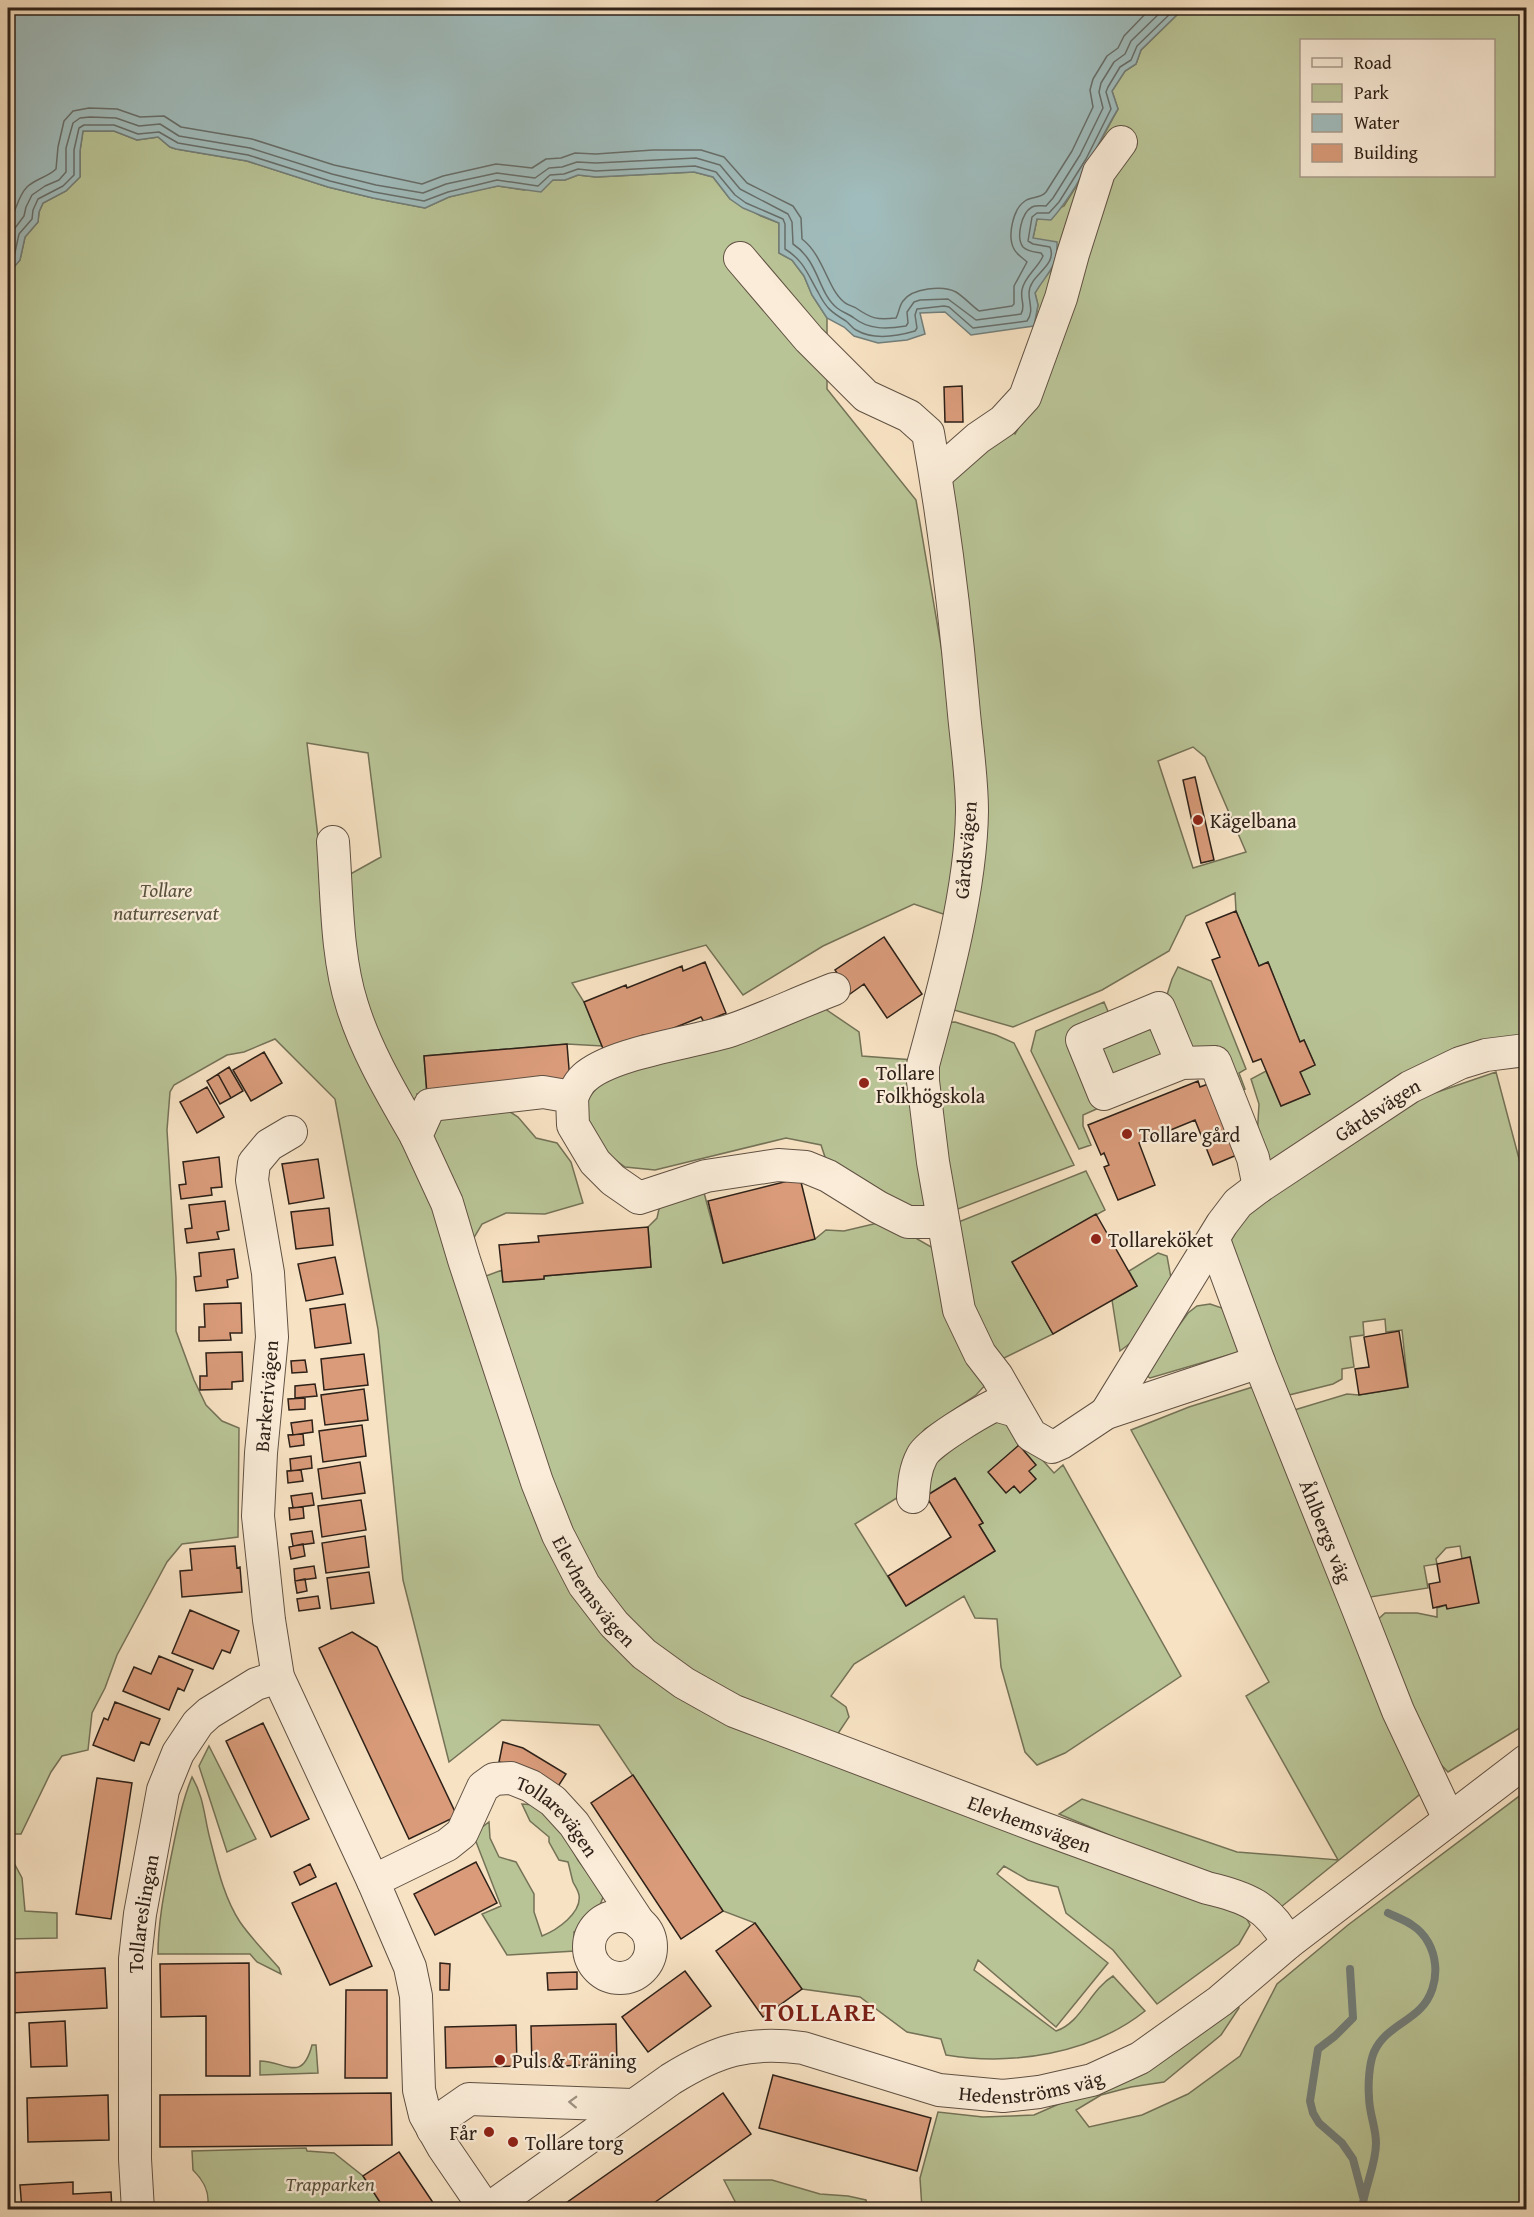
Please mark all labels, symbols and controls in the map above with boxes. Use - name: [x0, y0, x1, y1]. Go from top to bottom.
- legend: [1300, 39, 1495, 177]
- text: Road: [1354, 49, 1392, 76]
- text: Park: [1354, 79, 1390, 106]
- text: Water: [1354, 109, 1400, 136]
- text: Building: [1354, 139, 1418, 166]
- street label: Gårdsvägen: [946, 800, 984, 900]
- place label: Kägelbana: [1210, 806, 1297, 835]
- marker: Kägelbana: [1191, 813, 1205, 827]
- park label: Tollare naturreservat: [113, 875, 219, 927]
- place label: Tollare Folkhögskola: [876, 1058, 986, 1110]
- street label: Gårdsvägen: [1328, 1070, 1425, 1148]
- marker: Tollare Folkhögskola: [857, 1076, 871, 1090]
- place label: Tollare gård: [1139, 1120, 1240, 1149]
- marker: Tollare gård: [1120, 1127, 1134, 1141]
- place label: Tollareköket: [1108, 1225, 1213, 1254]
- marker: Tollareköket: [1089, 1232, 1103, 1246]
- street label: Barkerivägen: [247, 1339, 285, 1453]
- street label: Åhlbergs väg: [1293, 1475, 1360, 1587]
- street label: Elevhemsvägen: [546, 1530, 643, 1653]
- street label: Tollarevägen: [512, 1767, 606, 1862]
- street label: Elevhemsvägen: [964, 1787, 1096, 1859]
- street label: Tollareslingan: [120, 1852, 165, 1973]
- district label: TOLLARE: [761, 1992, 877, 2031]
- place label: Puls & Träning: [512, 2046, 636, 2075]
- marker: Puls & Träning: [493, 2053, 507, 2067]
- street label: Hedenströms väg: [958, 2062, 1108, 2111]
- one-way arrow: [569, 2096, 578, 2108]
- place label: Får: [450, 2118, 477, 2147]
- marker: Får: [482, 2125, 496, 2139]
- place label: Tollare torg: [525, 2128, 624, 2157]
- marker: Tollare torg: [506, 2135, 520, 2149]
- park label: Trapparken: [285, 2169, 375, 2198]

